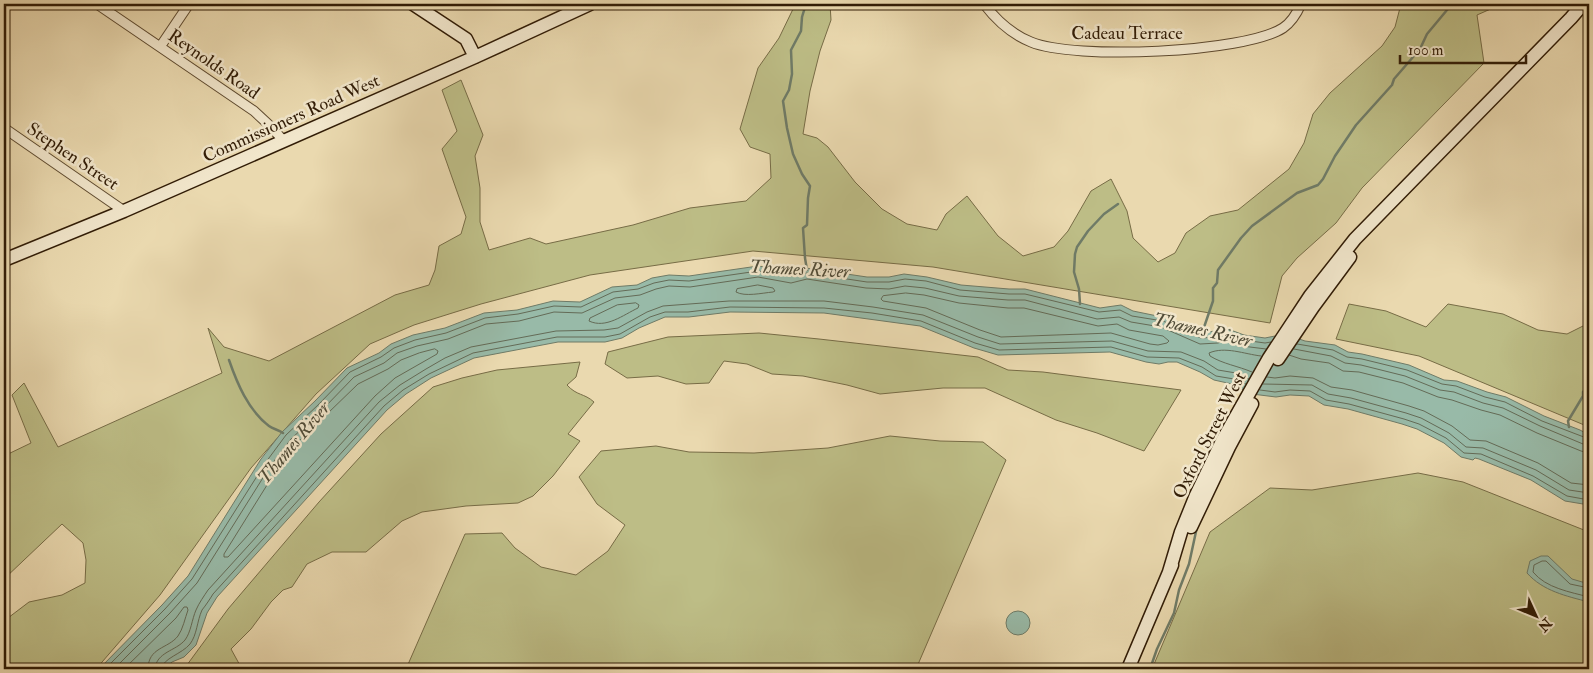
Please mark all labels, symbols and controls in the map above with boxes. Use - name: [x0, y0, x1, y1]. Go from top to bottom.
- street label: Cadeau Terrace: [1071, 22, 1183, 45]
- street label: Reynolds Road: [163, 24, 264, 105]
- scale bar: [1400, 32, 1527, 64]
- text: 100 m: [1408, 41, 1444, 60]
- street label: Commissioners Road West: [199, 69, 383, 168]
- street label: Stephen Street: [22, 117, 123, 196]
- water label: Thames River: [749, 254, 852, 284]
- water label: Thames River: [1151, 307, 1255, 353]
- street label: Oxford Street West: [1167, 368, 1251, 503]
- water label: Thames River: [252, 396, 336, 489]
- north arrow: [1510, 590, 1560, 640]
- text: N: [1534, 614, 1556, 635]

